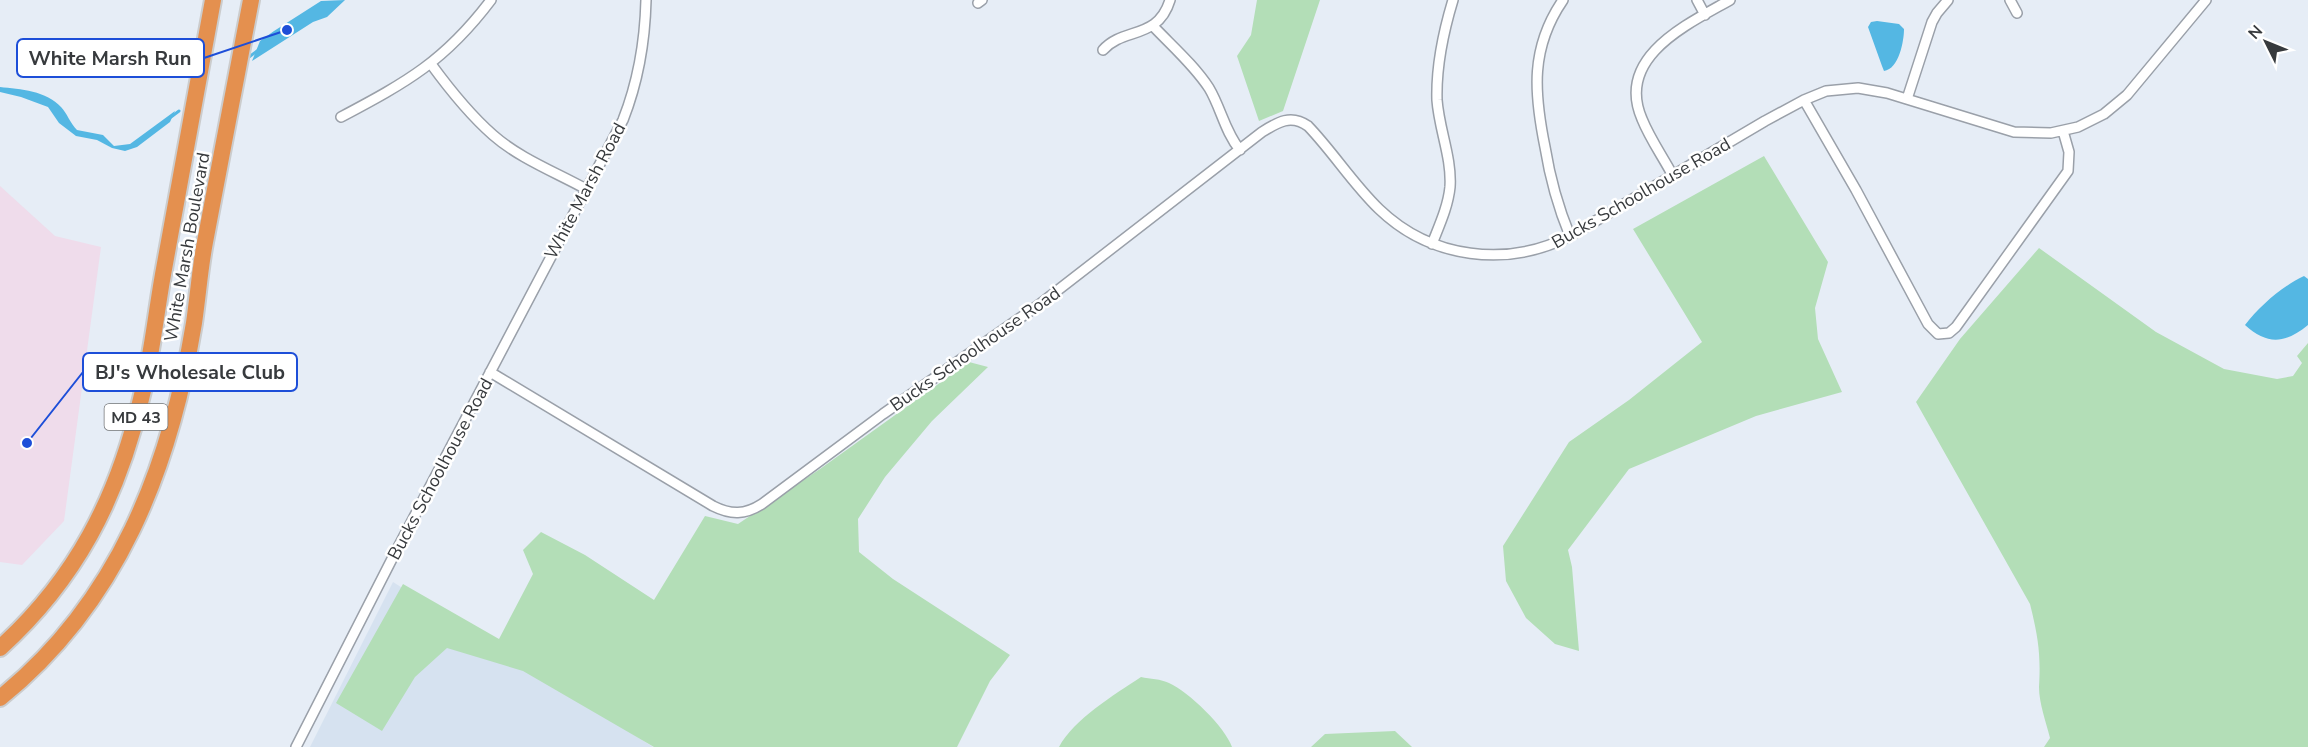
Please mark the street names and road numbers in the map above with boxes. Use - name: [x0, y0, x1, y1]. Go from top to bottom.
- street label: White Marsh Road: [539, 119, 631, 263]
- street label: Bucks Schoolhouse Road: [1547, 132, 1735, 254]
- street label: White Marsh Boulevard: [159, 150, 215, 344]
- street label: Bucks Schoolhouse Road: [885, 281, 1065, 417]
- street label: Bucks Schoolhouse Road: [382, 374, 498, 564]
- road number: MD 43: [104, 404, 168, 430]

